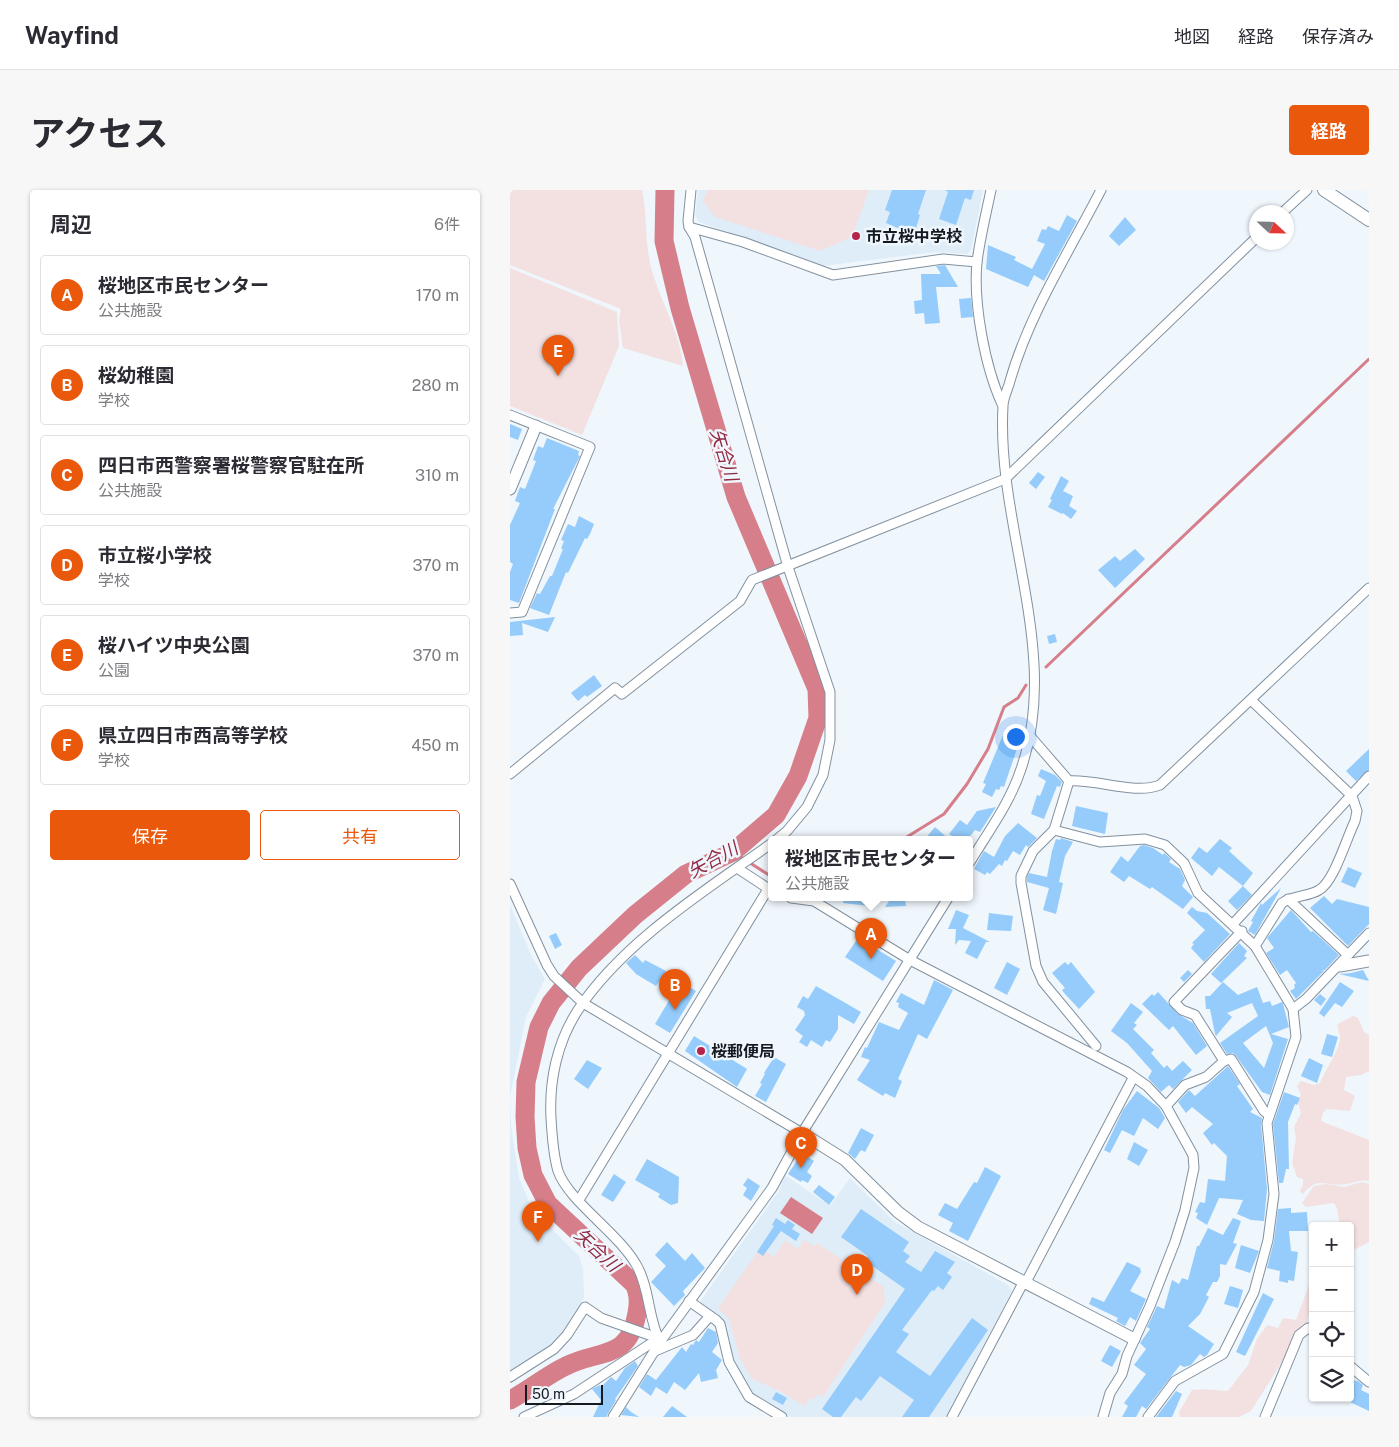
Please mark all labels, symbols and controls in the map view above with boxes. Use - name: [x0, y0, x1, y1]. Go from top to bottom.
- text: Wayfind: [25, 21, 119, 49]
- text: 地図: [1174, 26, 1210, 47]
- text: 経路: [1238, 26, 1274, 47]
- text: 保存済み: [1302, 26, 1374, 47]
- button: 経路: [1289, 105, 1369, 155]
- text: アクセス: [30, 113, 168, 154]
- north arrow: [1249, 205, 1294, 250]
- text: 周辺: [50, 212, 92, 237]
- text: 6件: [434, 215, 460, 234]
- place label: 市立桜中学校: [866, 227, 962, 246]
- marker: 市立桜中学校: [850, 230, 862, 242]
- text: 桜地区市民センター: [98, 274, 269, 296]
- text: A: [61, 286, 73, 305]
- text: 170 m: [416, 286, 459, 305]
- text: 公共施設: [98, 301, 162, 320]
- pin: E: [542, 335, 574, 376]
- text: 桜幼稚園: [98, 364, 174, 386]
- text: B: [62, 376, 72, 395]
- text: 280 m: [412, 376, 459, 395]
- text: 学校: [98, 391, 130, 410]
- water label: 矢合川: [707, 426, 743, 486]
- text: 四日市西警察署桜警察官駐在所: [98, 454, 364, 476]
- text: C: [61, 466, 73, 485]
- text: 310 m: [415, 466, 459, 485]
- text: 公共施設: [98, 481, 162, 500]
- text: 市立桜小学校: [98, 544, 212, 566]
- text: D: [61, 556, 73, 575]
- text: 370 m: [412, 556, 459, 575]
- text: 学校: [98, 571, 130, 590]
- text: 桜ハイツ中央公園: [98, 634, 250, 656]
- text: E: [62, 646, 72, 665]
- text: 370 m: [412, 646, 459, 665]
- text: 公園: [98, 661, 130, 680]
- text: 県立四日市西高等学校: [98, 724, 288, 746]
- your location: [1003, 724, 1029, 750]
- text: F: [62, 736, 72, 755]
- text: 450 m: [411, 736, 459, 755]
- text: 学校: [98, 751, 130, 770]
- button: 保存: [50, 810, 250, 860]
- button: 共有: [260, 810, 460, 860]
- water label: 矢合川: [684, 836, 743, 882]
- popup: [768, 836, 973, 901]
- text: 桜地区市民センター: [785, 847, 956, 869]
- text: 公共施設: [785, 874, 849, 893]
- pin: A: [855, 918, 887, 959]
- pin: B: [659, 969, 691, 1010]
- place label: 桜郵便局: [711, 1042, 775, 1061]
- marker: 桜郵便局: [695, 1045, 707, 1057]
- pin: C: [785, 1127, 817, 1168]
- pin: F: [522, 1201, 554, 1242]
- map controls: [1309, 1222, 1354, 1402]
- button: +: [1309, 1222, 1354, 1267]
- water label: 矢合川: [570, 1224, 626, 1277]
- pin: D: [841, 1254, 873, 1295]
- button: −: [1309, 1267, 1354, 1312]
- button: locate: [1309, 1312, 1354, 1357]
- button: layers: [1309, 1357, 1354, 1402]
- scale bar: [525, 1382, 602, 1405]
- text: 50 m: [532, 1386, 565, 1402]

